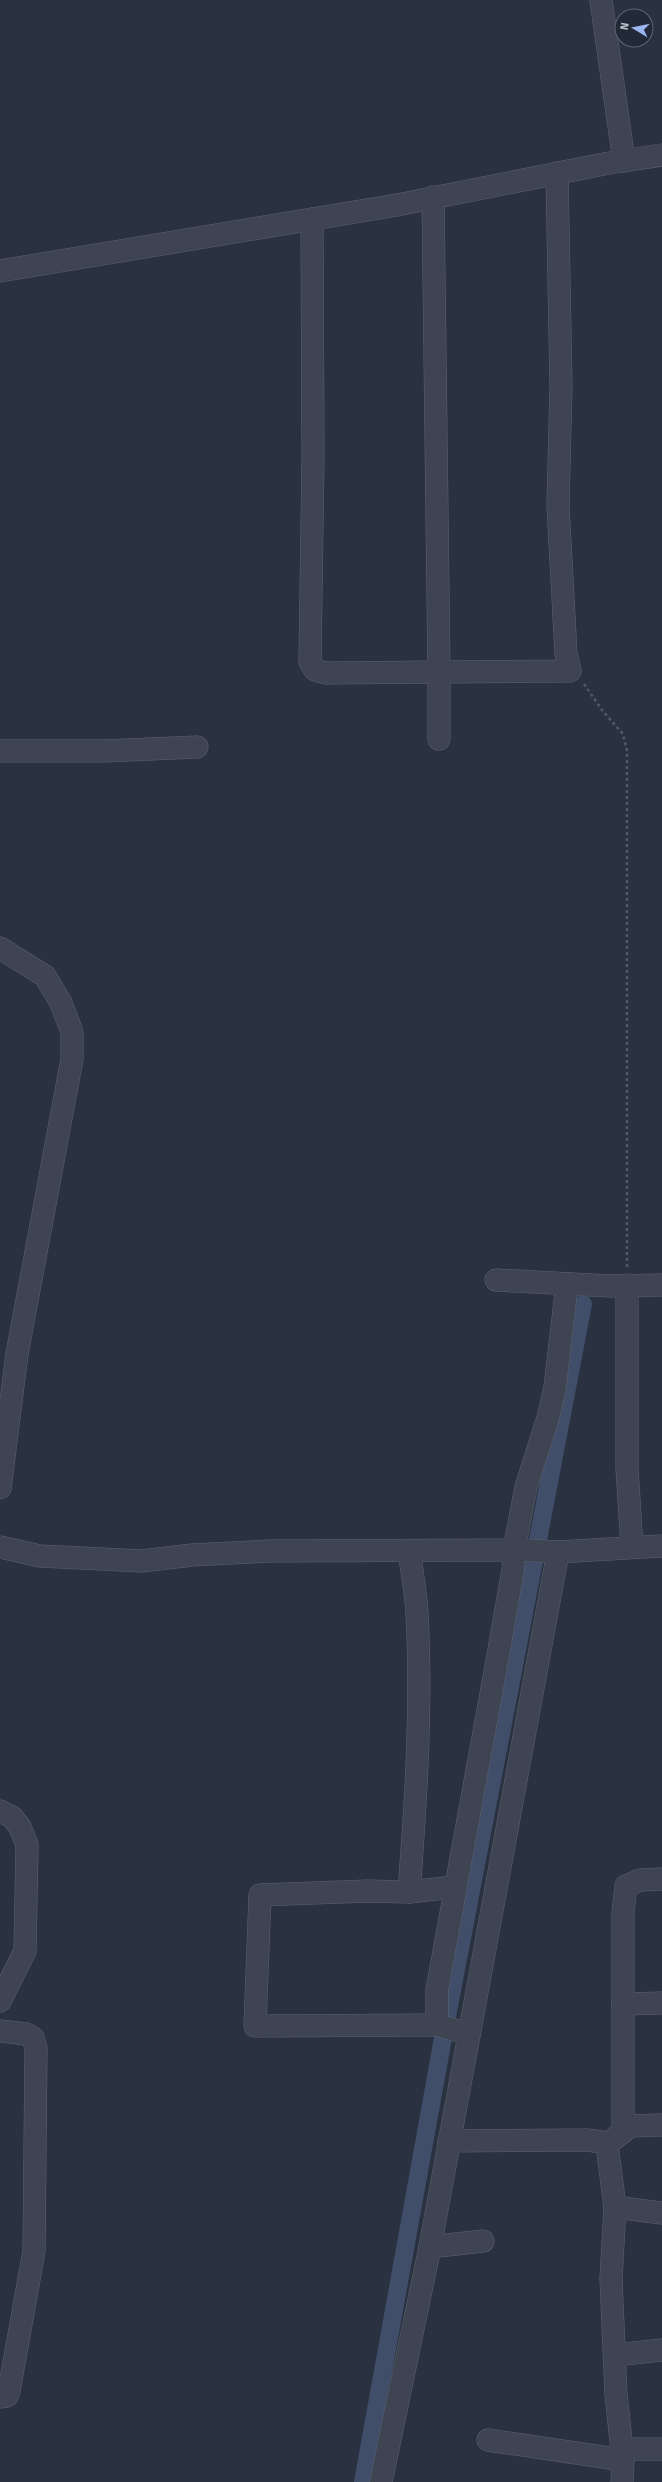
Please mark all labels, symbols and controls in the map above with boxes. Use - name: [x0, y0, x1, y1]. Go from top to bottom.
- north arrow: [614, 8, 654, 48]
- text: N: [618, 22, 632, 31]

